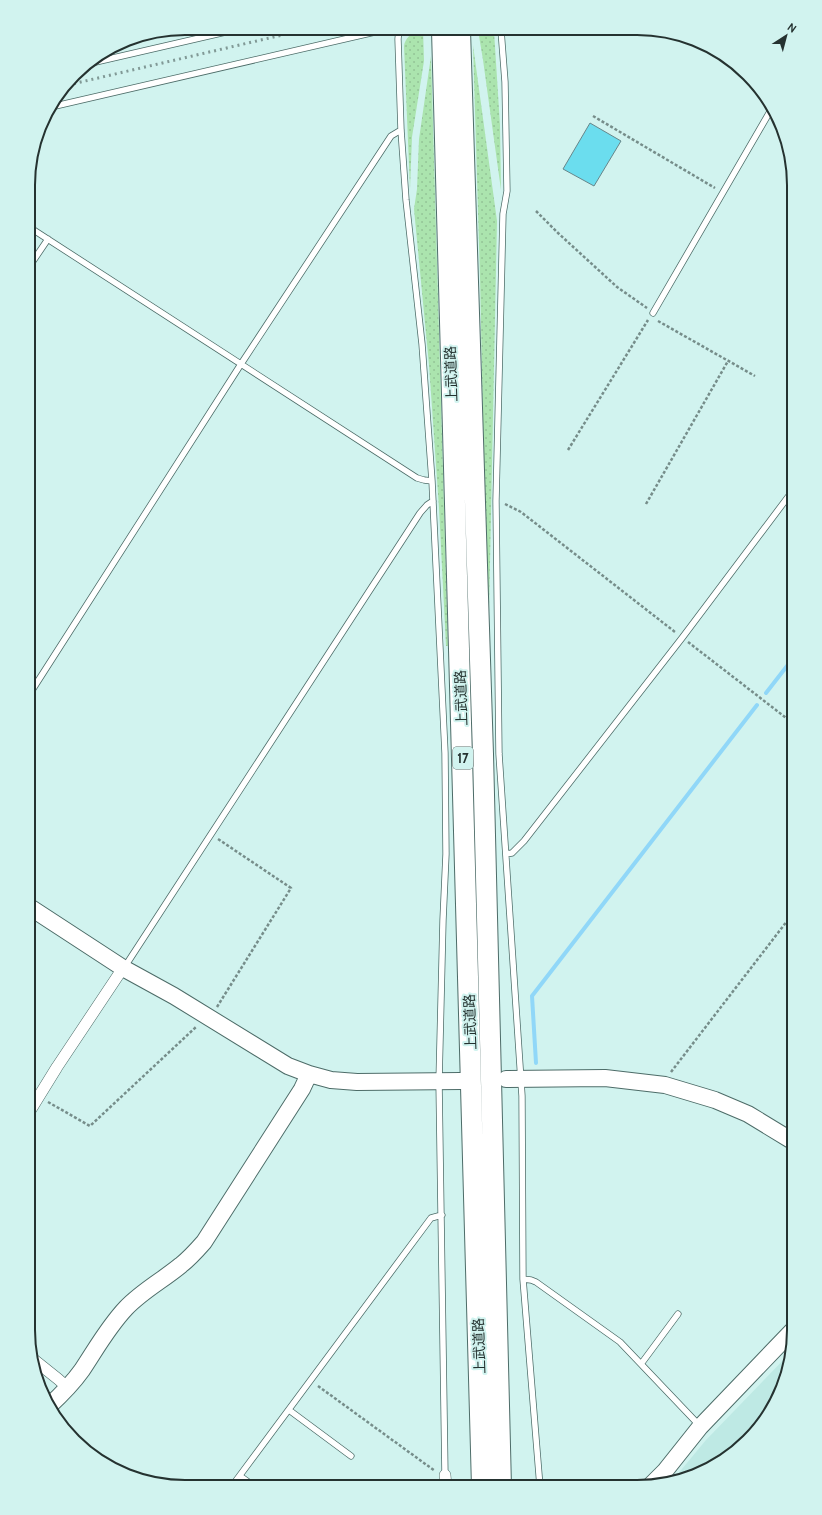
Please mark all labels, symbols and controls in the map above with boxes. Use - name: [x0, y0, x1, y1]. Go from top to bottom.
- north arrow: [766, 16, 806, 56]
- text: N: [785, 20, 799, 36]
- street label: 上武道路: [441, 346, 461, 402]
- street label: 上武道路: [451, 670, 471, 726]
- road number: 17: [453, 747, 473, 769]
- street label: 上武道路: [460, 994, 480, 1050]
- street label: 上武道路: [469, 1318, 489, 1374]

